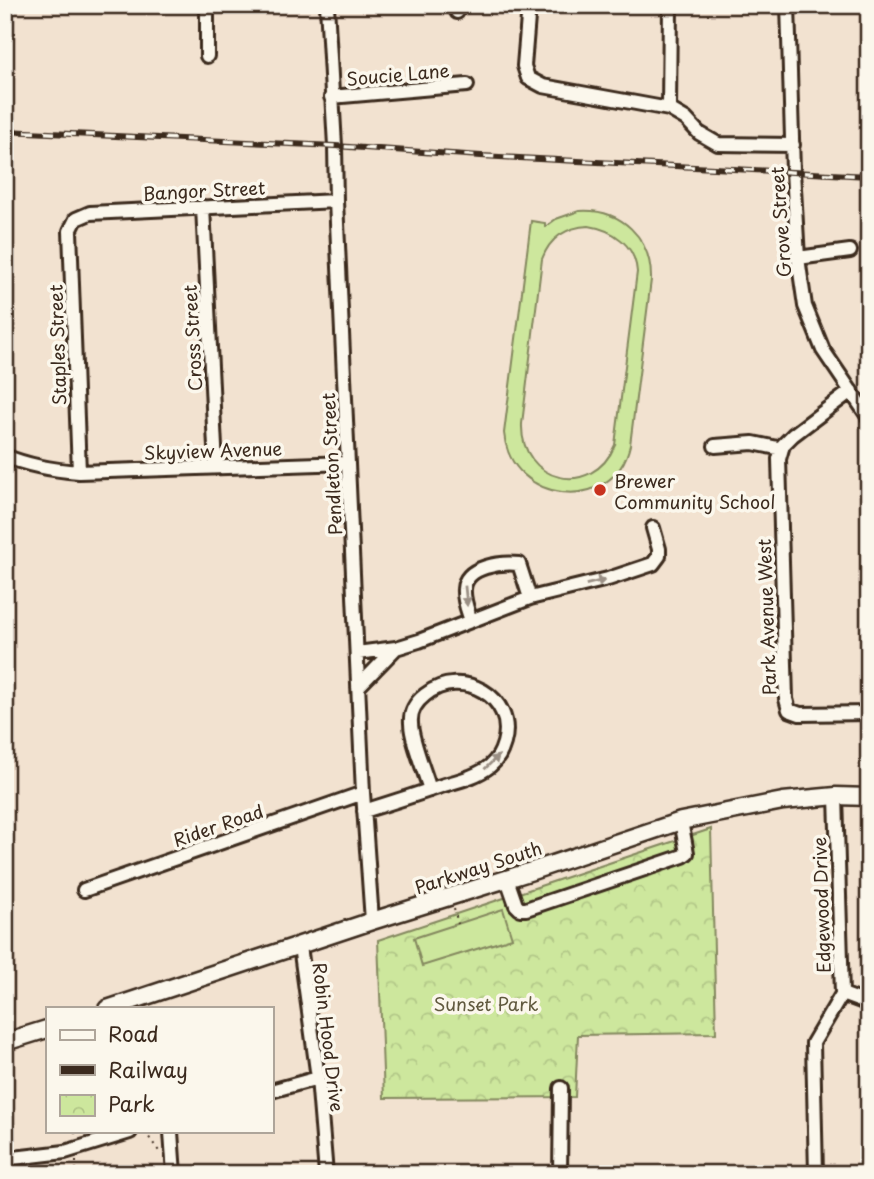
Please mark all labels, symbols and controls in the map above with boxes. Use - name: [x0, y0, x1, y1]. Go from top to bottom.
- street label: Soucie Lane: [345, 56, 451, 92]
- street label: Grove Street: [763, 166, 797, 278]
- street label: Bangor Street: [142, 173, 266, 207]
- street label: Staples Street: [41, 284, 73, 406]
- street label: Cross Street: [176, 284, 208, 392]
- street label: Pendleton Street: [314, 392, 348, 536]
- street label: Skyview Avenue: [143, 434, 283, 466]
- place label: Brewer Community School: [614, 467, 775, 515]
- marker: Brewer Community School: [592, 482, 608, 498]
- street label: Park Avenue West: [750, 538, 782, 696]
- one-way arrow: [585, 576, 607, 587]
- one-way arrow: [461, 585, 472, 607]
- one-way arrow: [483, 754, 500, 771]
- street label: Rider Road: [169, 797, 267, 853]
- street label: Parkway South: [411, 834, 545, 900]
- street label: Edgewood Drive: [805, 837, 837, 973]
- street label: Robin Hood Drive: [306, 961, 352, 1113]
- park label: Sunset Park: [434, 990, 538, 1017]
- legend: [46, 1007, 273, 1134]
- text: Road: [108, 1017, 159, 1049]
- text: Railway: [108, 1053, 188, 1085]
- text: Park: [108, 1087, 155, 1119]

